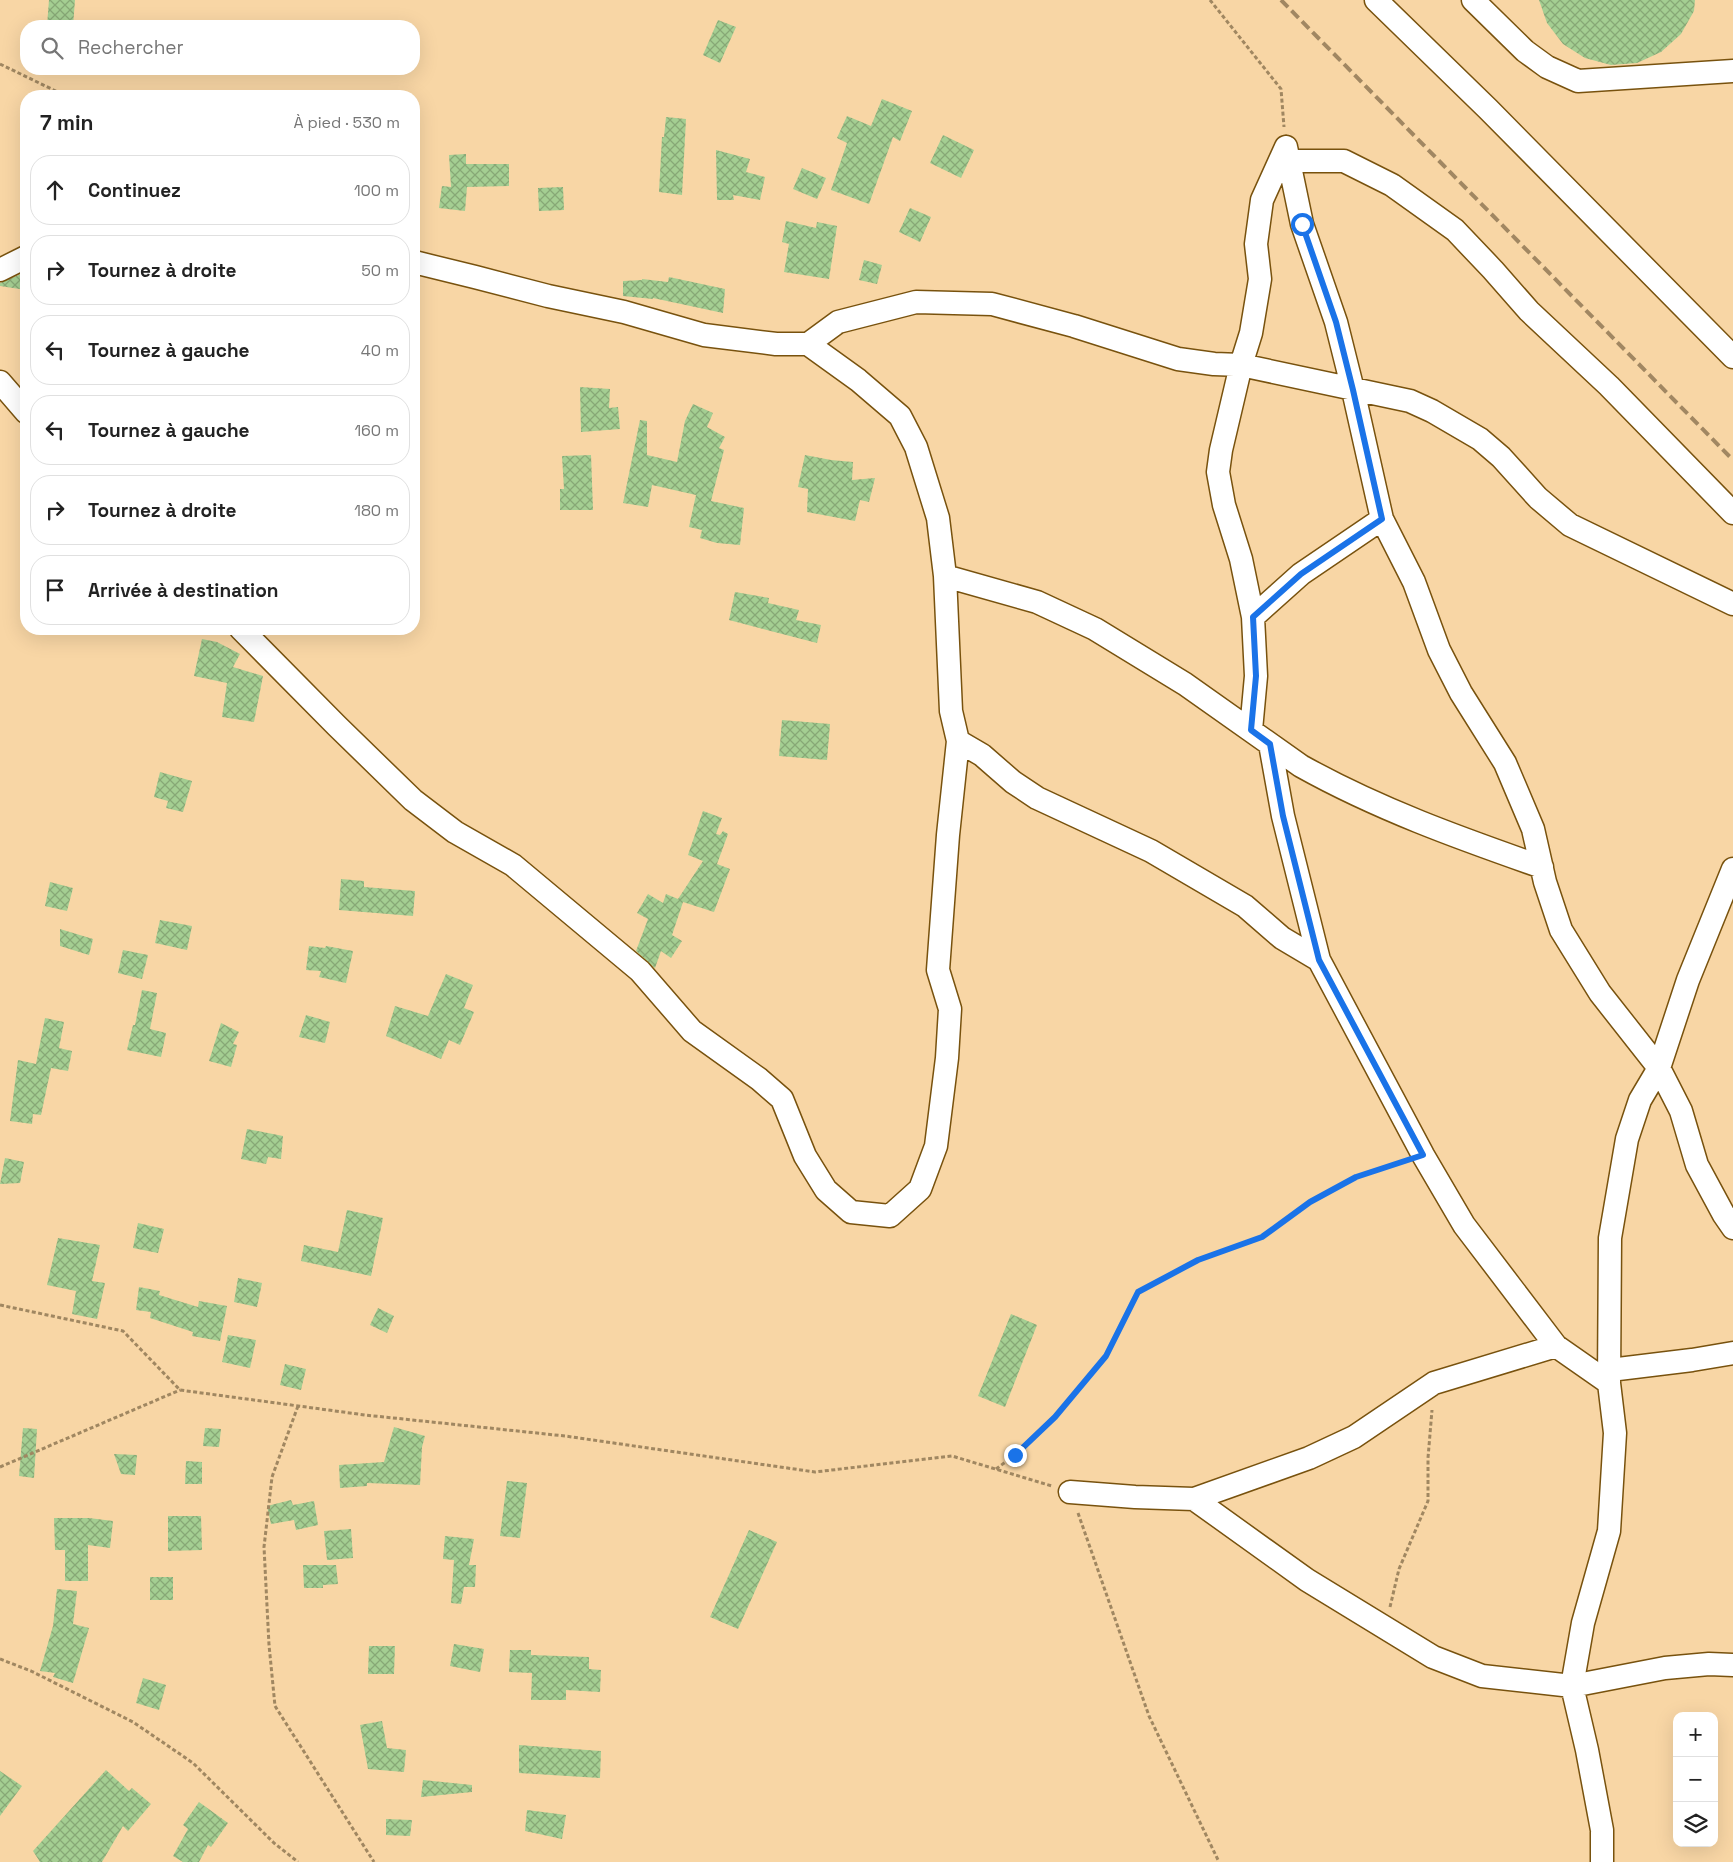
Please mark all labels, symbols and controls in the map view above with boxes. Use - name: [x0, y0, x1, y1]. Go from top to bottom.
- search box: [20, 20, 420, 75]
- icon: search: [38, 34, 66, 62]
- text: Rechercher: [78, 35, 184, 60]
- text: 7 min: [40, 109, 93, 136]
- text: À pied · 530 m: [293, 112, 400, 133]
- icon: ahead: [41, 176, 69, 204]
- text: Continuez: [88, 178, 181, 203]
- text: 100 m: [354, 180, 399, 201]
- route start: [1291, 213, 1314, 236]
- icon: right: [41, 256, 69, 284]
- text: Tournez à droite: [88, 258, 237, 283]
- text: 50 m: [361, 260, 399, 281]
- icon: left: [41, 336, 69, 364]
- text: Tournez à gauche: [88, 338, 250, 363]
- text: 40 m: [361, 340, 399, 361]
- icon: left: [41, 416, 69, 444]
- text: Tournez à gauche: [88, 418, 250, 443]
- text: 160 m: [354, 420, 399, 441]
- icon: right: [41, 496, 69, 524]
- text: Tournez à droite: [88, 498, 237, 523]
- text: 180 m: [354, 500, 399, 521]
- icon: arrive: [41, 576, 69, 604]
- text: Arrivée à destination: [88, 578, 278, 603]
- route end: [1004, 1444, 1027, 1467]
- map controls: [1673, 1712, 1718, 1847]
- button: +: [1673, 1712, 1718, 1757]
- button: −: [1673, 1757, 1718, 1802]
- button: layers: [1673, 1802, 1718, 1847]

